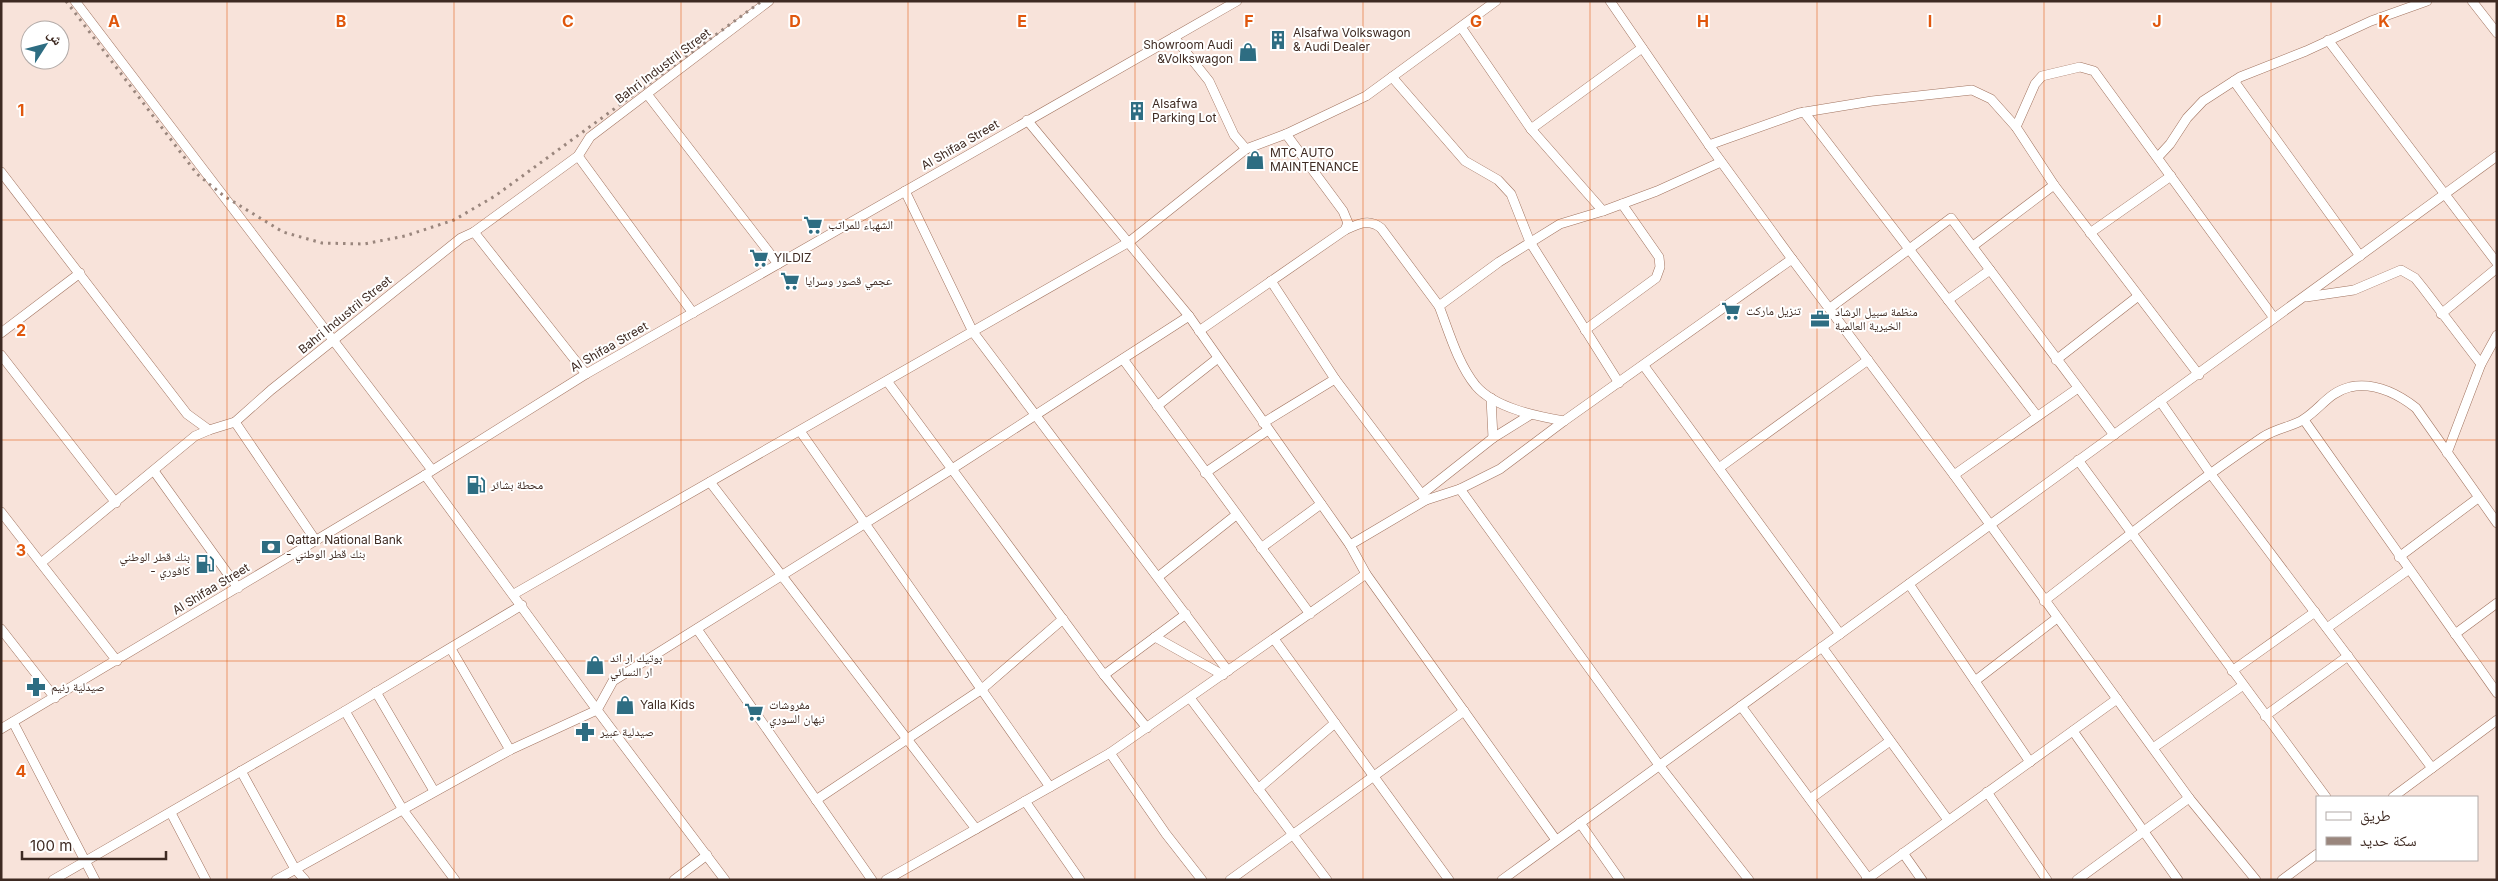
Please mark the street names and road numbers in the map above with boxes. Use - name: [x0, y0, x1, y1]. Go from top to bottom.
- street label: Bahri Industril Street: [612, 25, 713, 106]
- street label: Al Shifaa Street: [918, 116, 1001, 173]
- street label: Bahri Industril Street: [295, 272, 394, 357]
- street label: Al Shifaa Street: [567, 318, 650, 375]
- street label: Al Shifaa Street: [169, 560, 252, 617]

